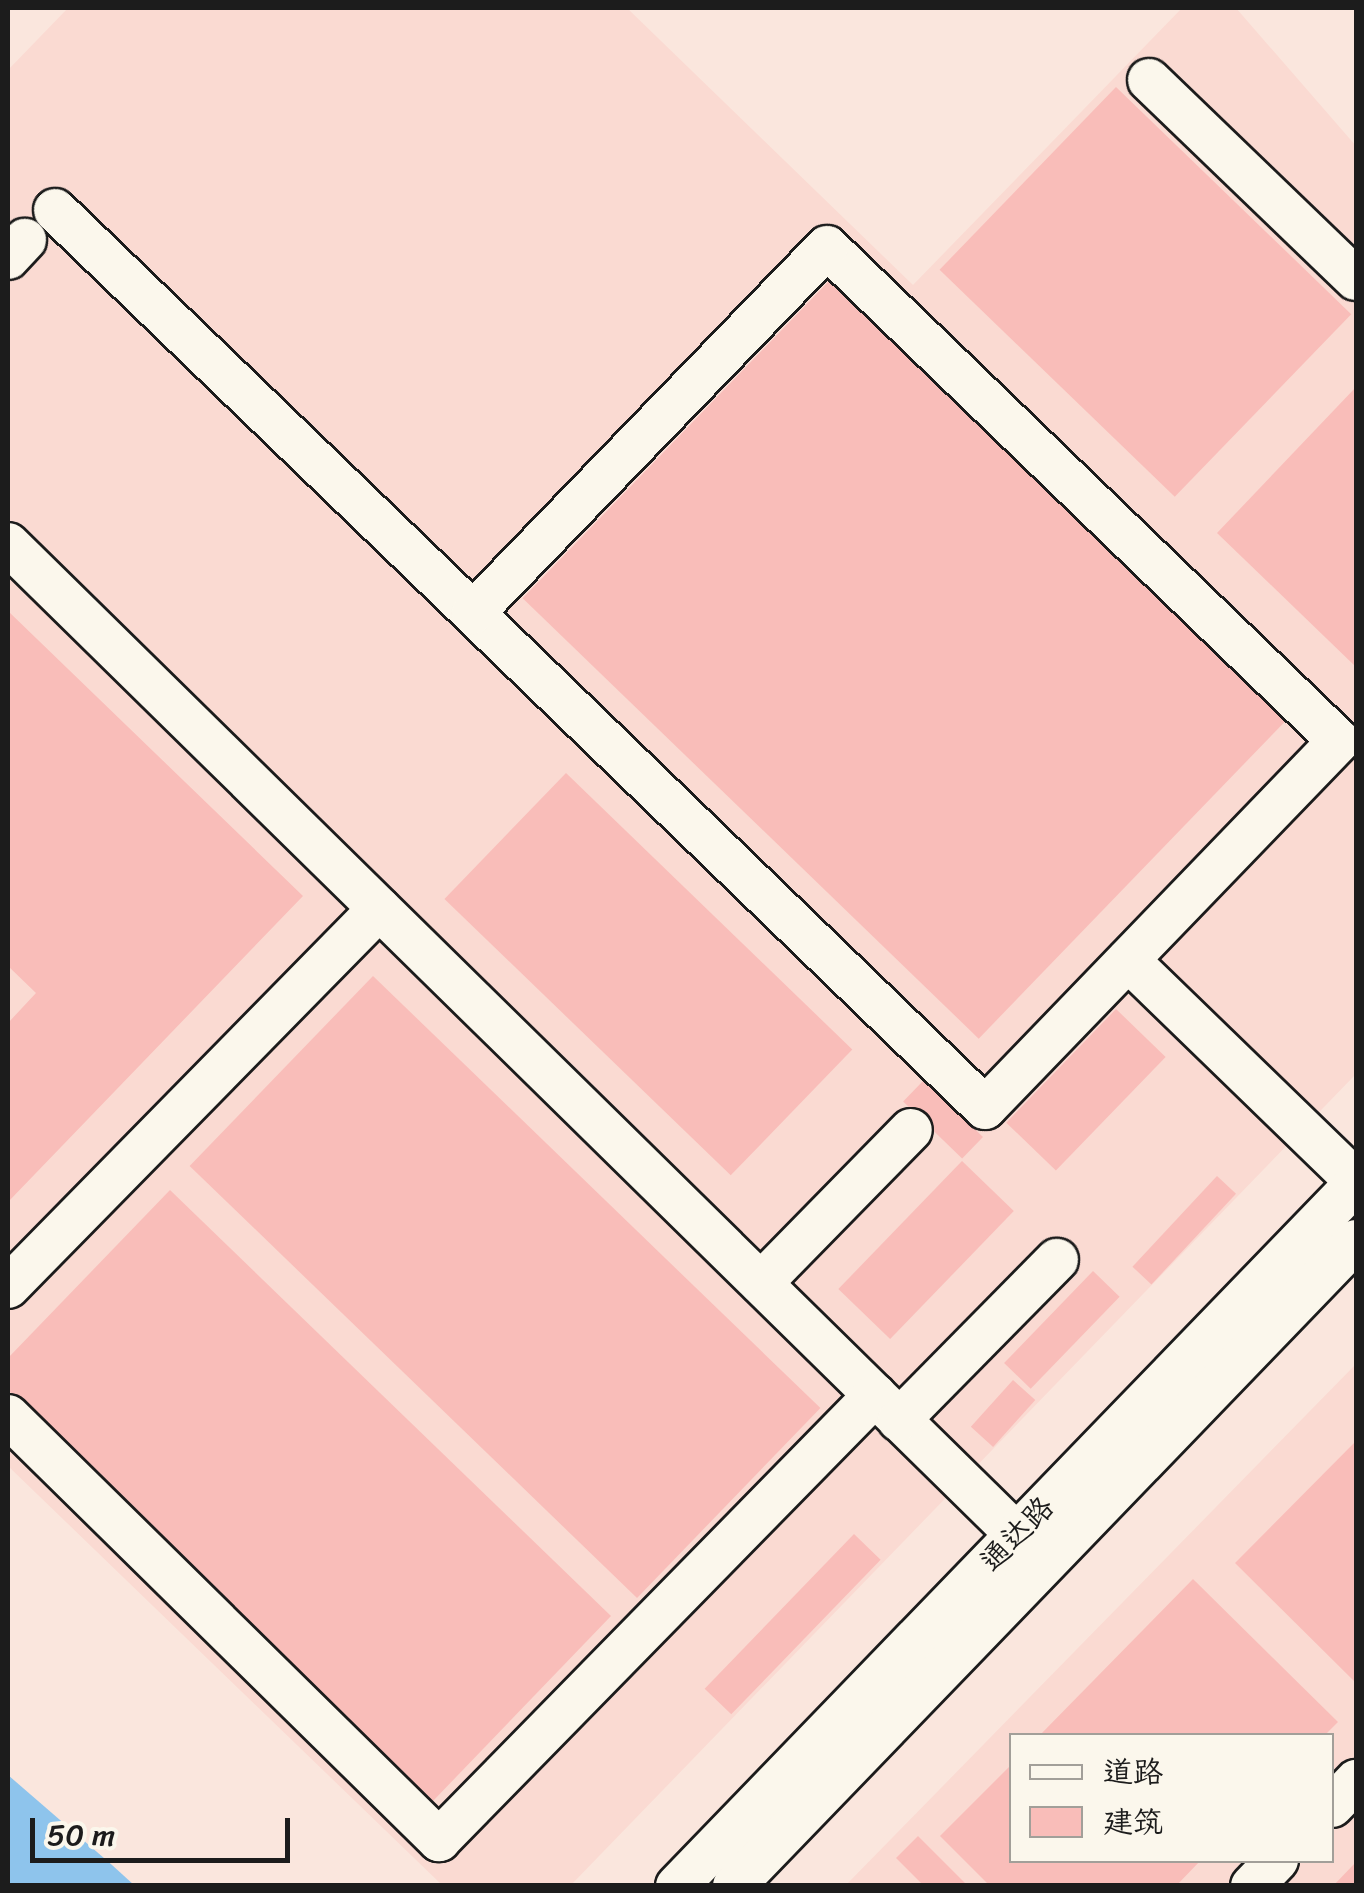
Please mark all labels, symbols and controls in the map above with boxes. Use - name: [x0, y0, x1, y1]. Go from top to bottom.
- street label: 通达路: [973, 1489, 1061, 1579]
- legend: [1009, 1733, 1334, 1863]
- text: 道路: [1103, 1745, 1163, 1799]
- text: 建筑: [1103, 1795, 1163, 1849]
- scale bar: [35, 1798, 295, 1860]
- text: 50 m: [47, 1808, 115, 1862]

